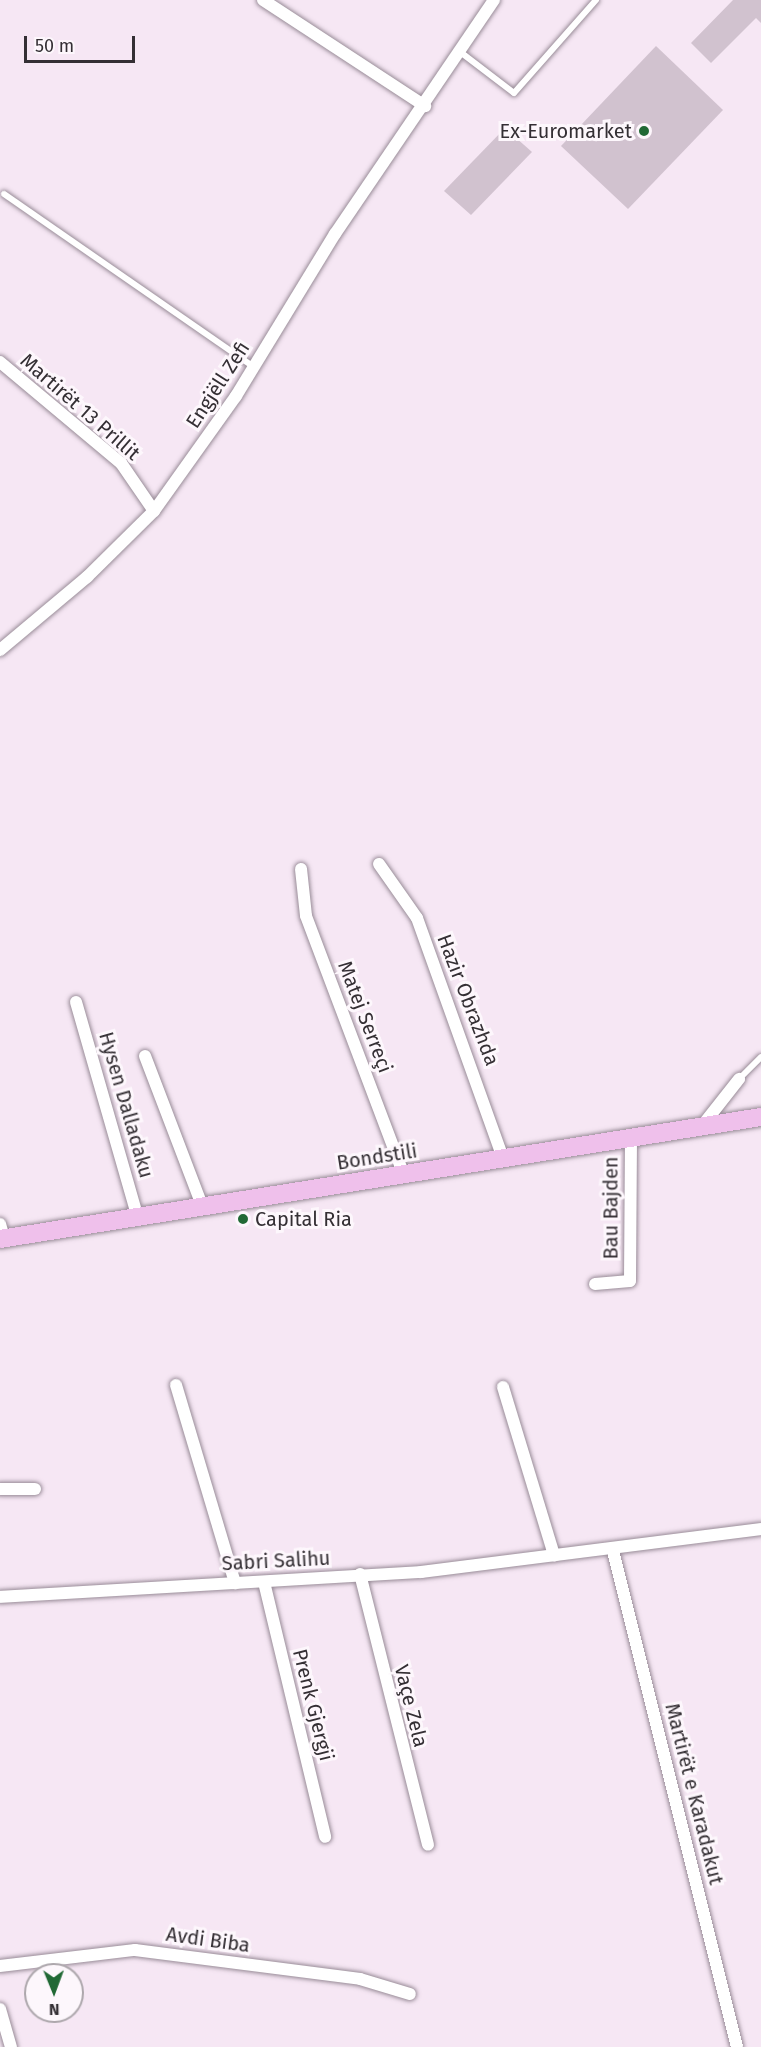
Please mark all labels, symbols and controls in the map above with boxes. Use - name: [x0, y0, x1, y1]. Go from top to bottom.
- scale bar: [27, 24, 138, 62]
- text: 50 m: [35, 35, 74, 57]
- place label: Ex-Euromarket: [499, 119, 632, 143]
- marker: Ex-Euromarket: [637, 124, 651, 138]
- street label: Engjëll Zefi: [181, 337, 255, 433]
- street label: Martirët 13 Prillit: [15, 349, 145, 465]
- street label: Hazir Obrazhda: [432, 931, 504, 1069]
- street label: Matej Serreçi: [333, 958, 397, 1076]
- street label: Hysen Dalladaku: [94, 1029, 158, 1181]
- street label: Bondstili: [335, 1139, 419, 1175]
- street label: Bau Bajden: [599, 1157, 623, 1259]
- place label: Capital Ria: [255, 1207, 352, 1231]
- marker: Capital Ria: [236, 1212, 250, 1226]
- street label: Sabri Salihu: [221, 1546, 331, 1576]
- street label: Prenk Gjergji: [287, 1646, 339, 1764]
- street label: Vaçe Zela: [389, 1662, 433, 1750]
- street label: Martirët e Karadakut: [660, 1701, 728, 1887]
- street label: Avdi Biba: [165, 1922, 251, 1958]
- north arrow: [24, 1963, 84, 2023]
- text: N: [49, 2000, 60, 2019]

